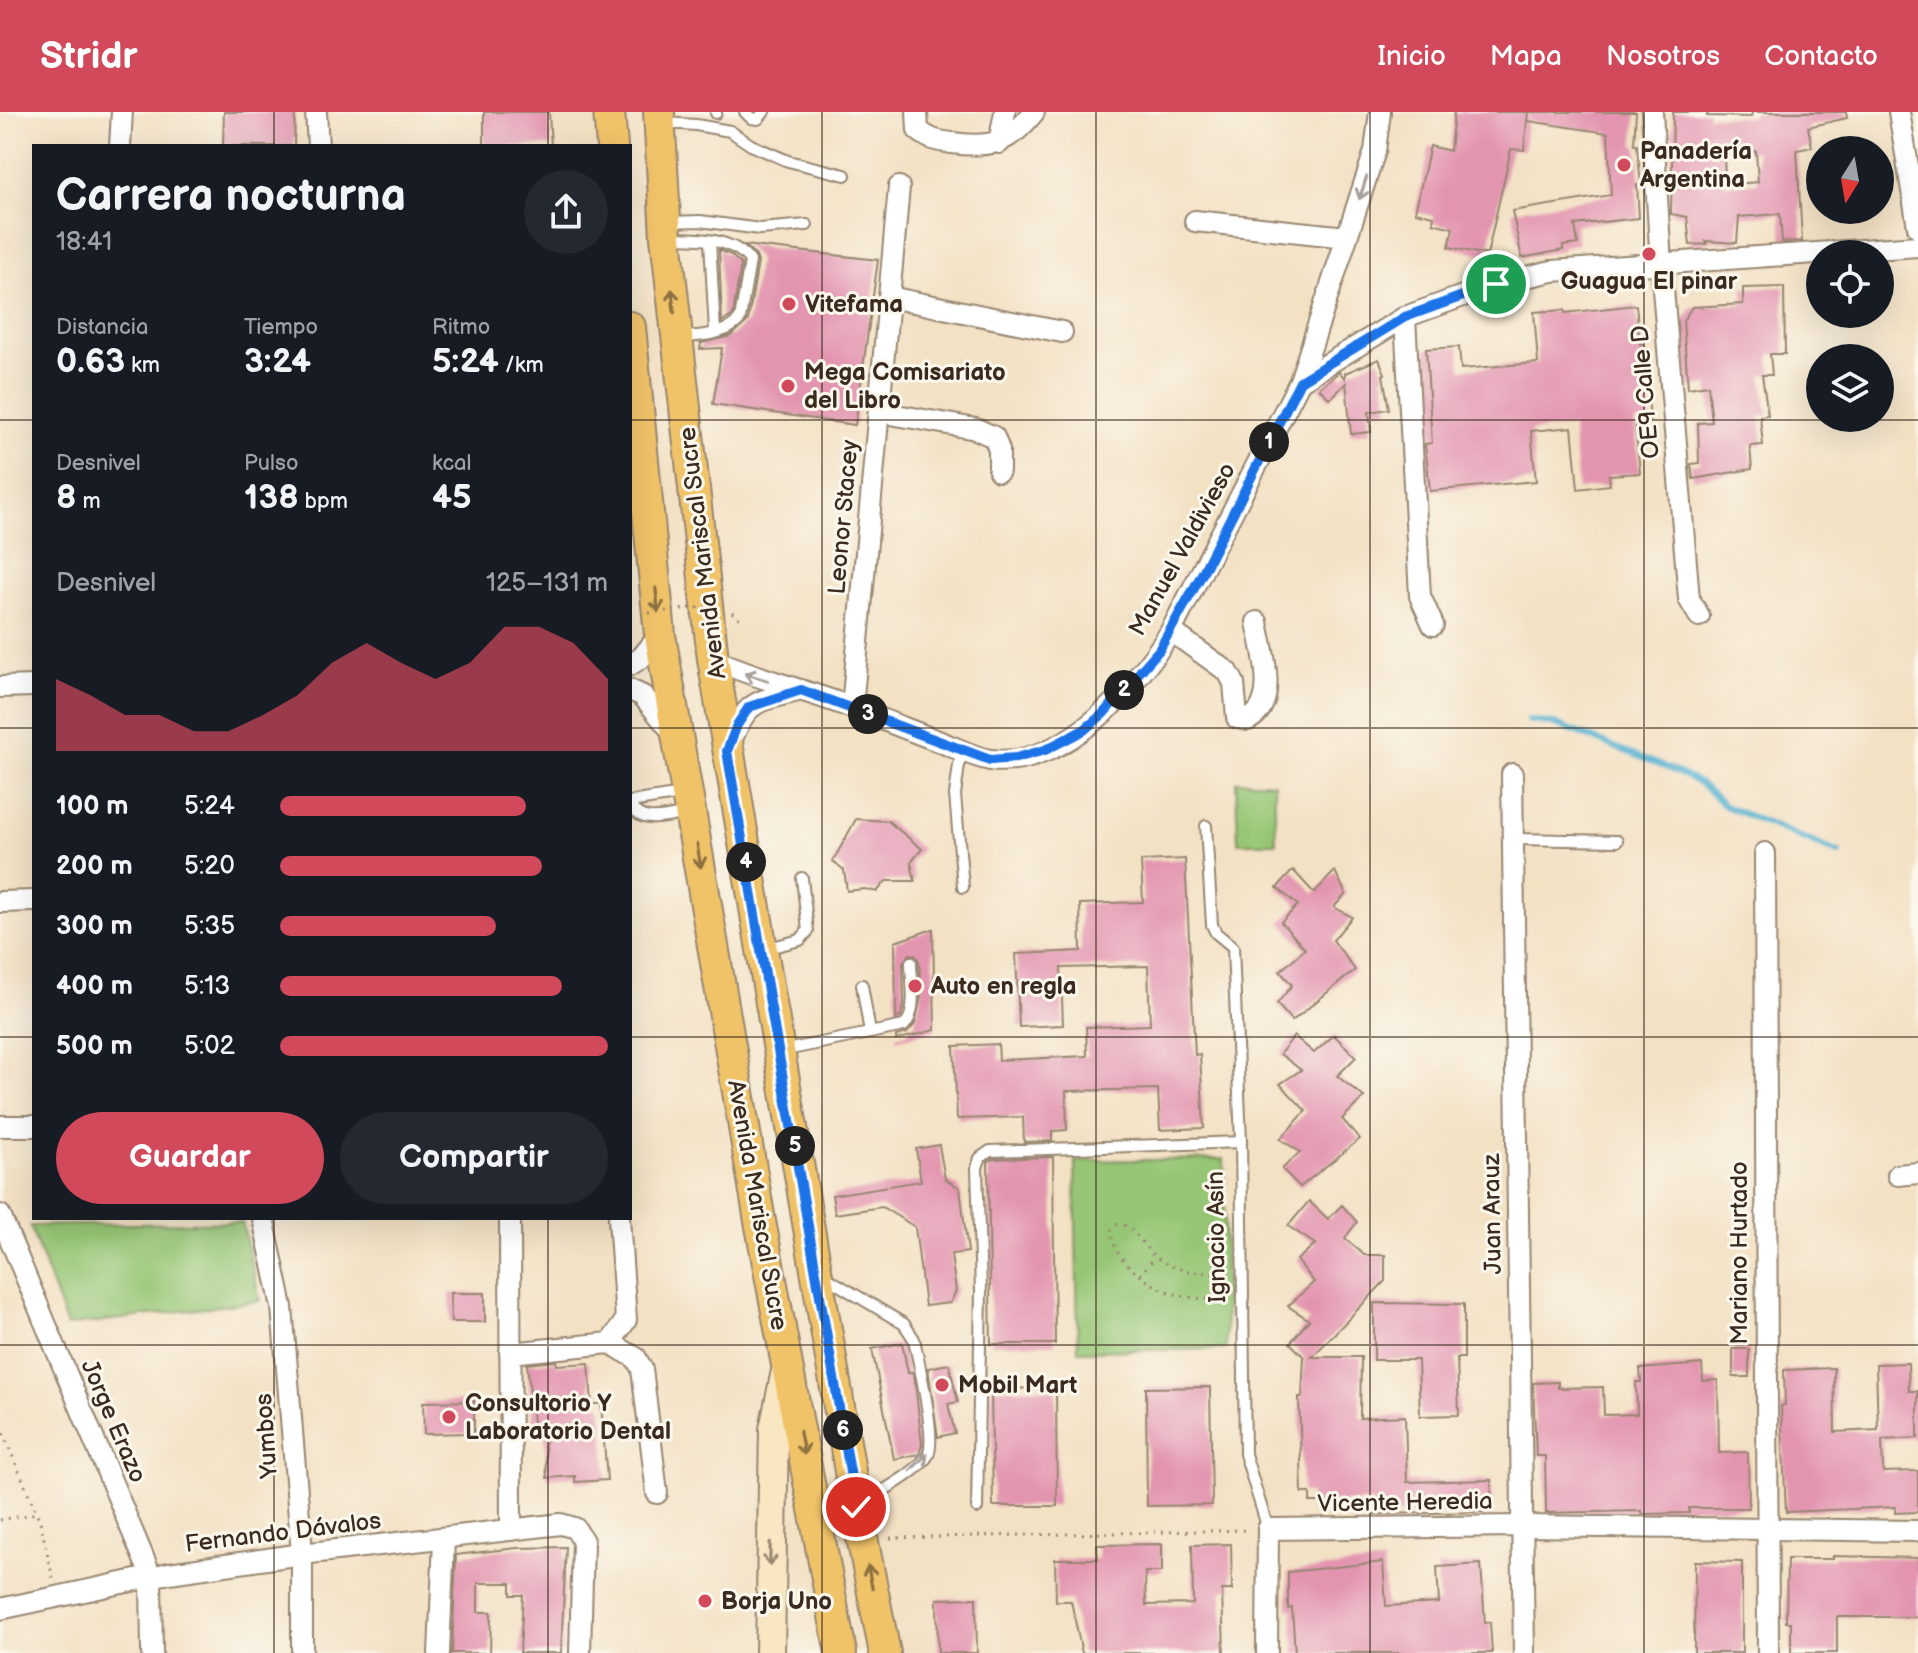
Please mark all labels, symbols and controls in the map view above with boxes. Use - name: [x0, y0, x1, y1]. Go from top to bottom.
- text: Stridr: [40, 34, 138, 79]
- text: Inicio: [1377, 40, 1446, 73]
- text: Mapa: [1490, 40, 1562, 73]
- text: Nosotros: [1606, 40, 1720, 73]
- text: Contacto: [1764, 40, 1878, 73]
- north arrow: [1806, 136, 1894, 224]
- map controls: [1806, 136, 1894, 432]
- place label: Panadería Argentina: [1639, 137, 1752, 194]
- marker: Panadería Argentina: [1615, 156, 1633, 174]
- text: Carrera nocturna: [56, 170, 406, 223]
- button: share: [524, 170, 608, 254]
- one-way arrow: [1355, 174, 1370, 200]
- text: 18:41: [56, 227, 112, 258]
- button: locate: [1806, 240, 1894, 328]
- marker: Guagua El pinar: [1640, 245, 1658, 263]
- pin: [1462, 250, 1530, 318]
- icon: arrive: [1474, 262, 1518, 306]
- place label: Guagua El pinar: [1561, 267, 1738, 296]
- one-way arrow: [665, 288, 680, 315]
- place label: Vitefama: [805, 290, 903, 319]
- marker: Vitefama: [780, 295, 798, 313]
- text: Distancia: [56, 314, 148, 341]
- text: Tiempo: [244, 314, 318, 341]
- text: Ritmo: [432, 314, 490, 341]
- street label: OE9 Calle D: [1625, 324, 1666, 460]
- text: 0.63: [56, 341, 125, 382]
- text: 3:24: [244, 341, 311, 382]
- text: 5:24: [432, 341, 499, 382]
- button: layers: [1806, 344, 1894, 432]
- text: km: [125, 352, 160, 379]
- text: /km: [499, 352, 544, 379]
- place label: Mega Comisariato del Libro: [804, 358, 1006, 415]
- marker: Mega Comisariato del Libro: [779, 377, 797, 395]
- pin: 1: [1249, 422, 1289, 462]
- street label: Avenida Mariscal Sucre: [673, 425, 732, 681]
- text: 1: [1264, 428, 1274, 455]
- street label: Leonor Stacey: [822, 438, 865, 596]
- text: Desnivel: [56, 450, 141, 477]
- text: Pulso: [244, 450, 298, 477]
- text: kcal: [432, 450, 471, 477]
- street label: Manuel Valdivieso: [1123, 458, 1242, 641]
- text: 8: [56, 477, 76, 518]
- text: 138: [244, 477, 299, 518]
- text: 45: [432, 477, 472, 518]
- text: m: [76, 488, 101, 515]
- text: bpm: [299, 488, 348, 515]
- text: Desnivel: [56, 568, 156, 599]
- text: 125–131 m: [486, 568, 608, 599]
- one-way arrow: [649, 586, 664, 613]
- one-way arrow: [744, 669, 770, 684]
- pin: 2: [1104, 670, 1144, 710]
- text: 2: [1117, 676, 1131, 703]
- pin: 3: [848, 694, 888, 734]
- text: 3: [862, 700, 874, 727]
- text: 100 m: [56, 791, 129, 822]
- text: 5:24: [184, 791, 235, 822]
- pin: 4: [726, 842, 766, 882]
- one-way arrow: [692, 843, 707, 868]
- text: 4: [740, 848, 752, 875]
- text: 200 m: [56, 851, 133, 882]
- text: 5:20: [184, 851, 235, 882]
- text: 300 m: [56, 911, 133, 942]
- text: 5:35: [184, 911, 235, 942]
- text: 400 m: [56, 971, 133, 1002]
- text: 5:13: [184, 971, 230, 1002]
- place label: Auto en regla: [930, 972, 1077, 1001]
- marker: Auto en regla: [906, 977, 924, 995]
- text: 500 m: [56, 1031, 133, 1062]
- text: 5:02: [184, 1031, 235, 1062]
- street label: Avenida Mariscal Sucre: [721, 1078, 794, 1333]
- button: Guardar: [56, 1112, 324, 1204]
- button: Compartir: [340, 1112, 608, 1204]
- pin: 5: [775, 1126, 815, 1166]
- text: 5: [789, 1132, 801, 1159]
- street label: Juan Arauz: [1477, 1153, 1508, 1275]
- street label: Mariano Hurtado: [1725, 1161, 1754, 1345]
- street label: Ignacio Asín: [1201, 1171, 1232, 1303]
- street label: Jorge Erazo: [75, 1355, 152, 1487]
- place label: Mobil Mart: [958, 1371, 1077, 1400]
- marker: Mobil Mart: [933, 1376, 951, 1394]
- place label: Consultorio Y Laboratorio Dental: [465, 1389, 671, 1446]
- street label: Yumbos: [249, 1392, 284, 1481]
- marker: Consultorio Y Laboratorio Dental: [440, 1408, 458, 1426]
- pin: 6: [823, 1410, 863, 1450]
- text: 6: [836, 1416, 850, 1443]
- one-way arrow: [795, 1430, 810, 1455]
- one-way arrow: [909, 1452, 929, 1472]
- pin: [822, 1473, 890, 1541]
- icon: check: [834, 1485, 878, 1529]
- street label: Vicente Heredia: [1317, 1486, 1493, 1519]
- street label: Fernando Dávalos: [183, 1506, 383, 1559]
- one-way arrow: [763, 1540, 778, 1567]
- one-way arrow: [862, 1564, 877, 1590]
- place label: Borja Uno: [721, 1587, 832, 1616]
- marker: Borja Uno: [696, 1592, 714, 1610]

